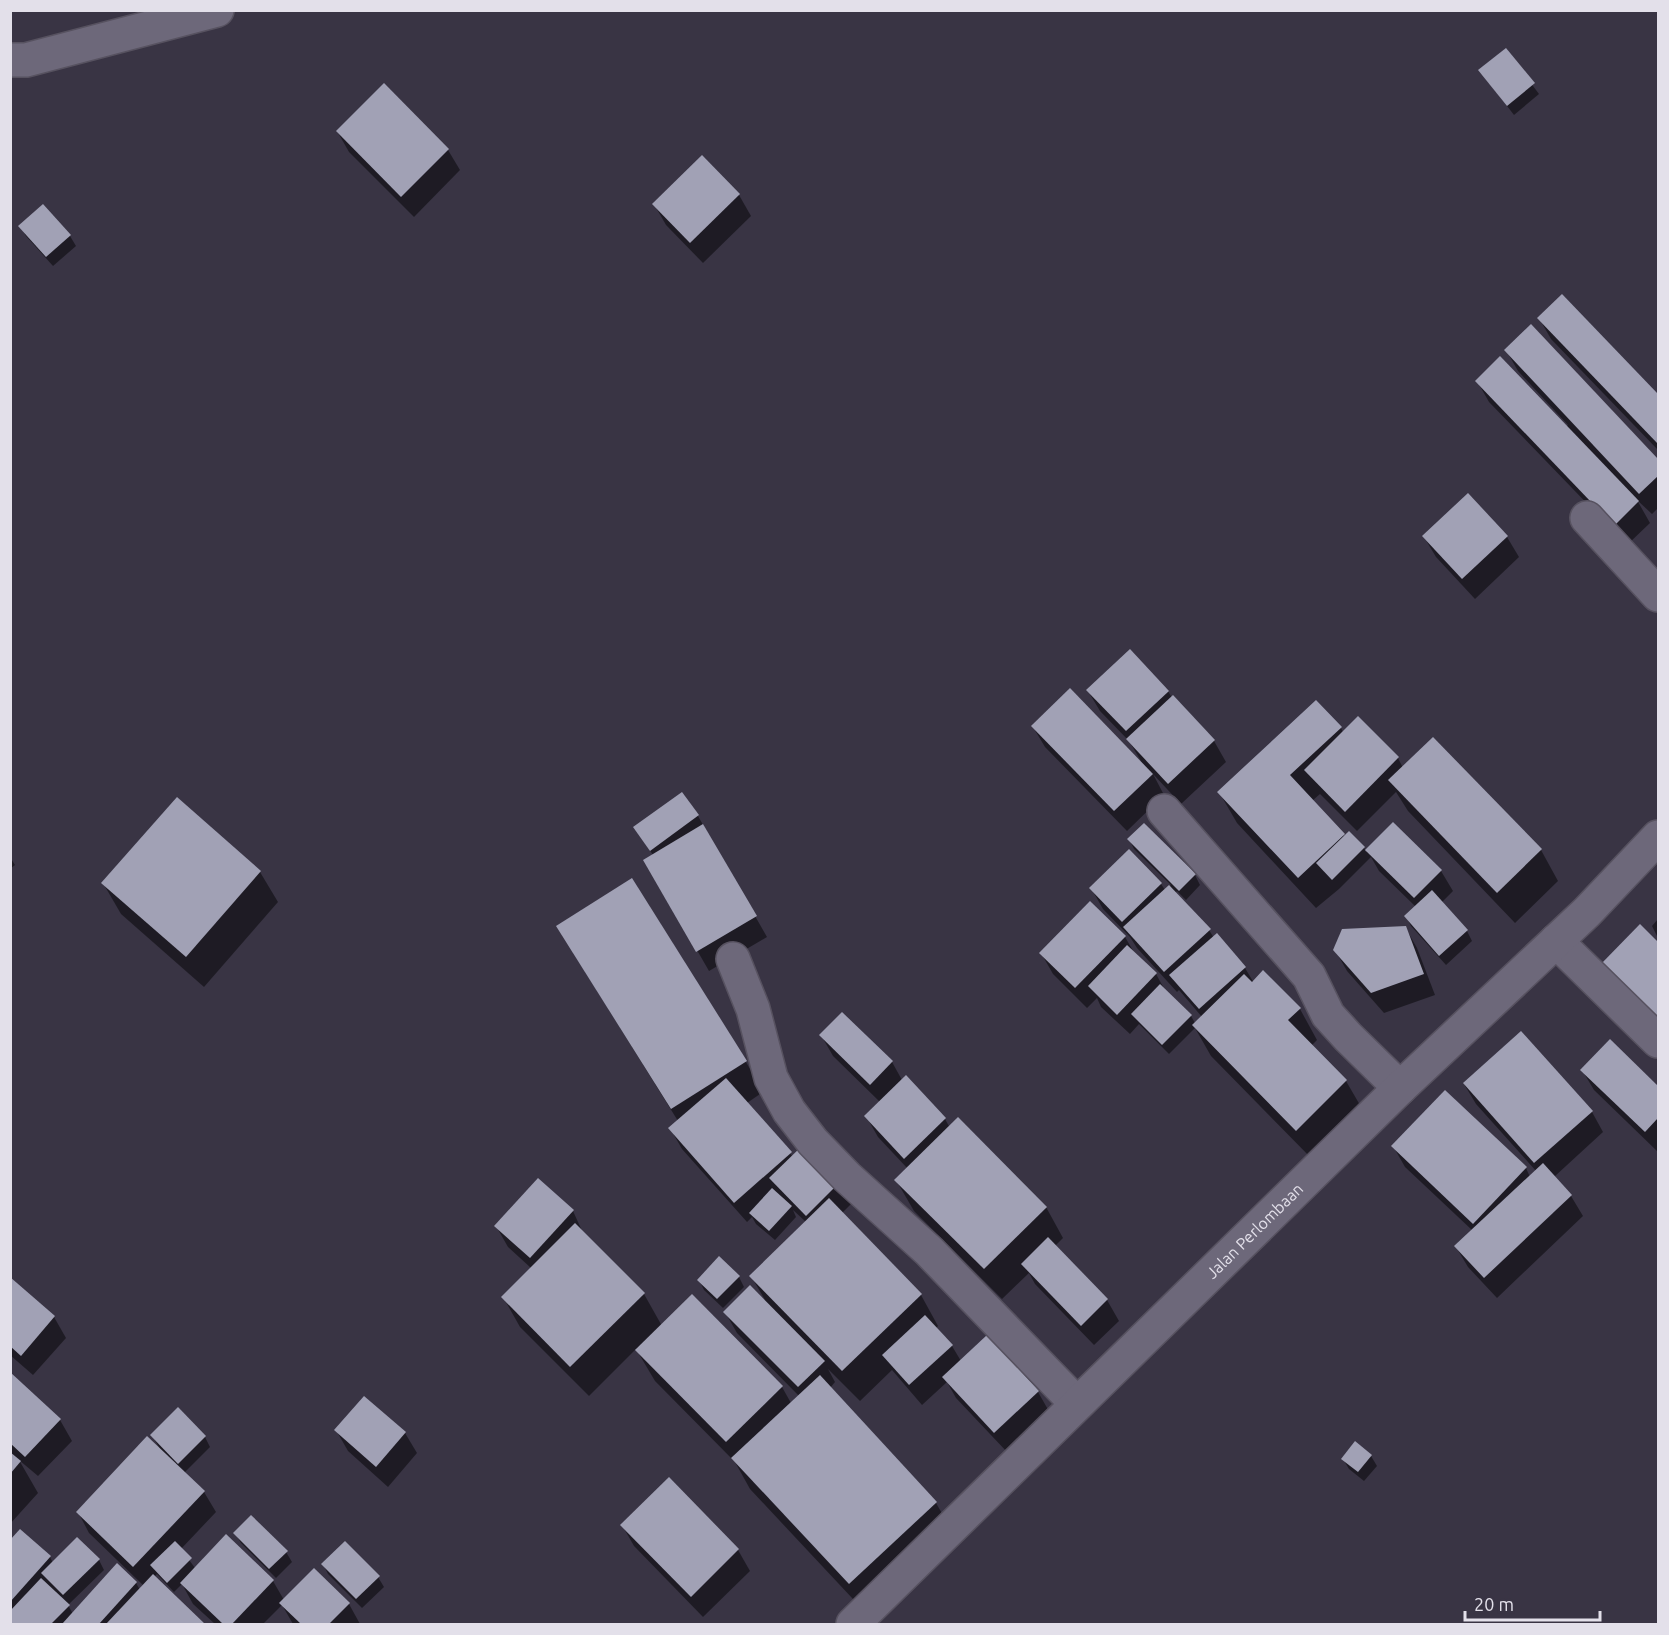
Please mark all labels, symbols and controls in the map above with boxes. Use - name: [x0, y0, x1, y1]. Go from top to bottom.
- street label: Jalan Perlombaan: [1202, 1179, 1306, 1282]
- scale bar: [1465, 1584, 1600, 1622]
- text: 20 m: [1474, 1594, 1514, 1614]

